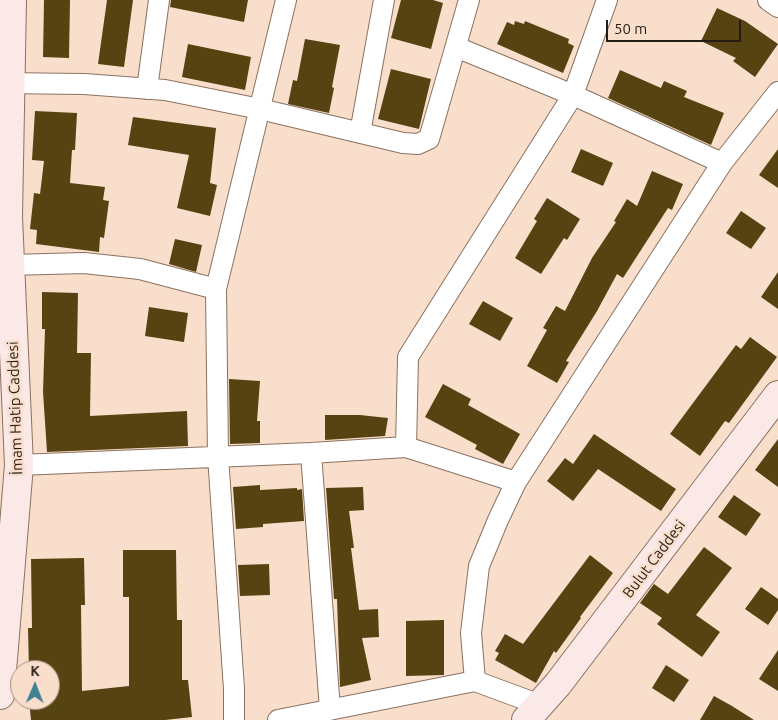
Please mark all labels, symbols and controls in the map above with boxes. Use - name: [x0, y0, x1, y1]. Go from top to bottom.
- scale bar: [608, 10, 743, 42]
- text: 50 m: [614, 20, 647, 37]
- street label: İmam Hatip Caddesi: [4, 341, 26, 475]
- street label: Bulut Caddesi: [619, 517, 689, 601]
- north arrow: [10, 660, 60, 710]
- text: K: [30, 663, 40, 679]

